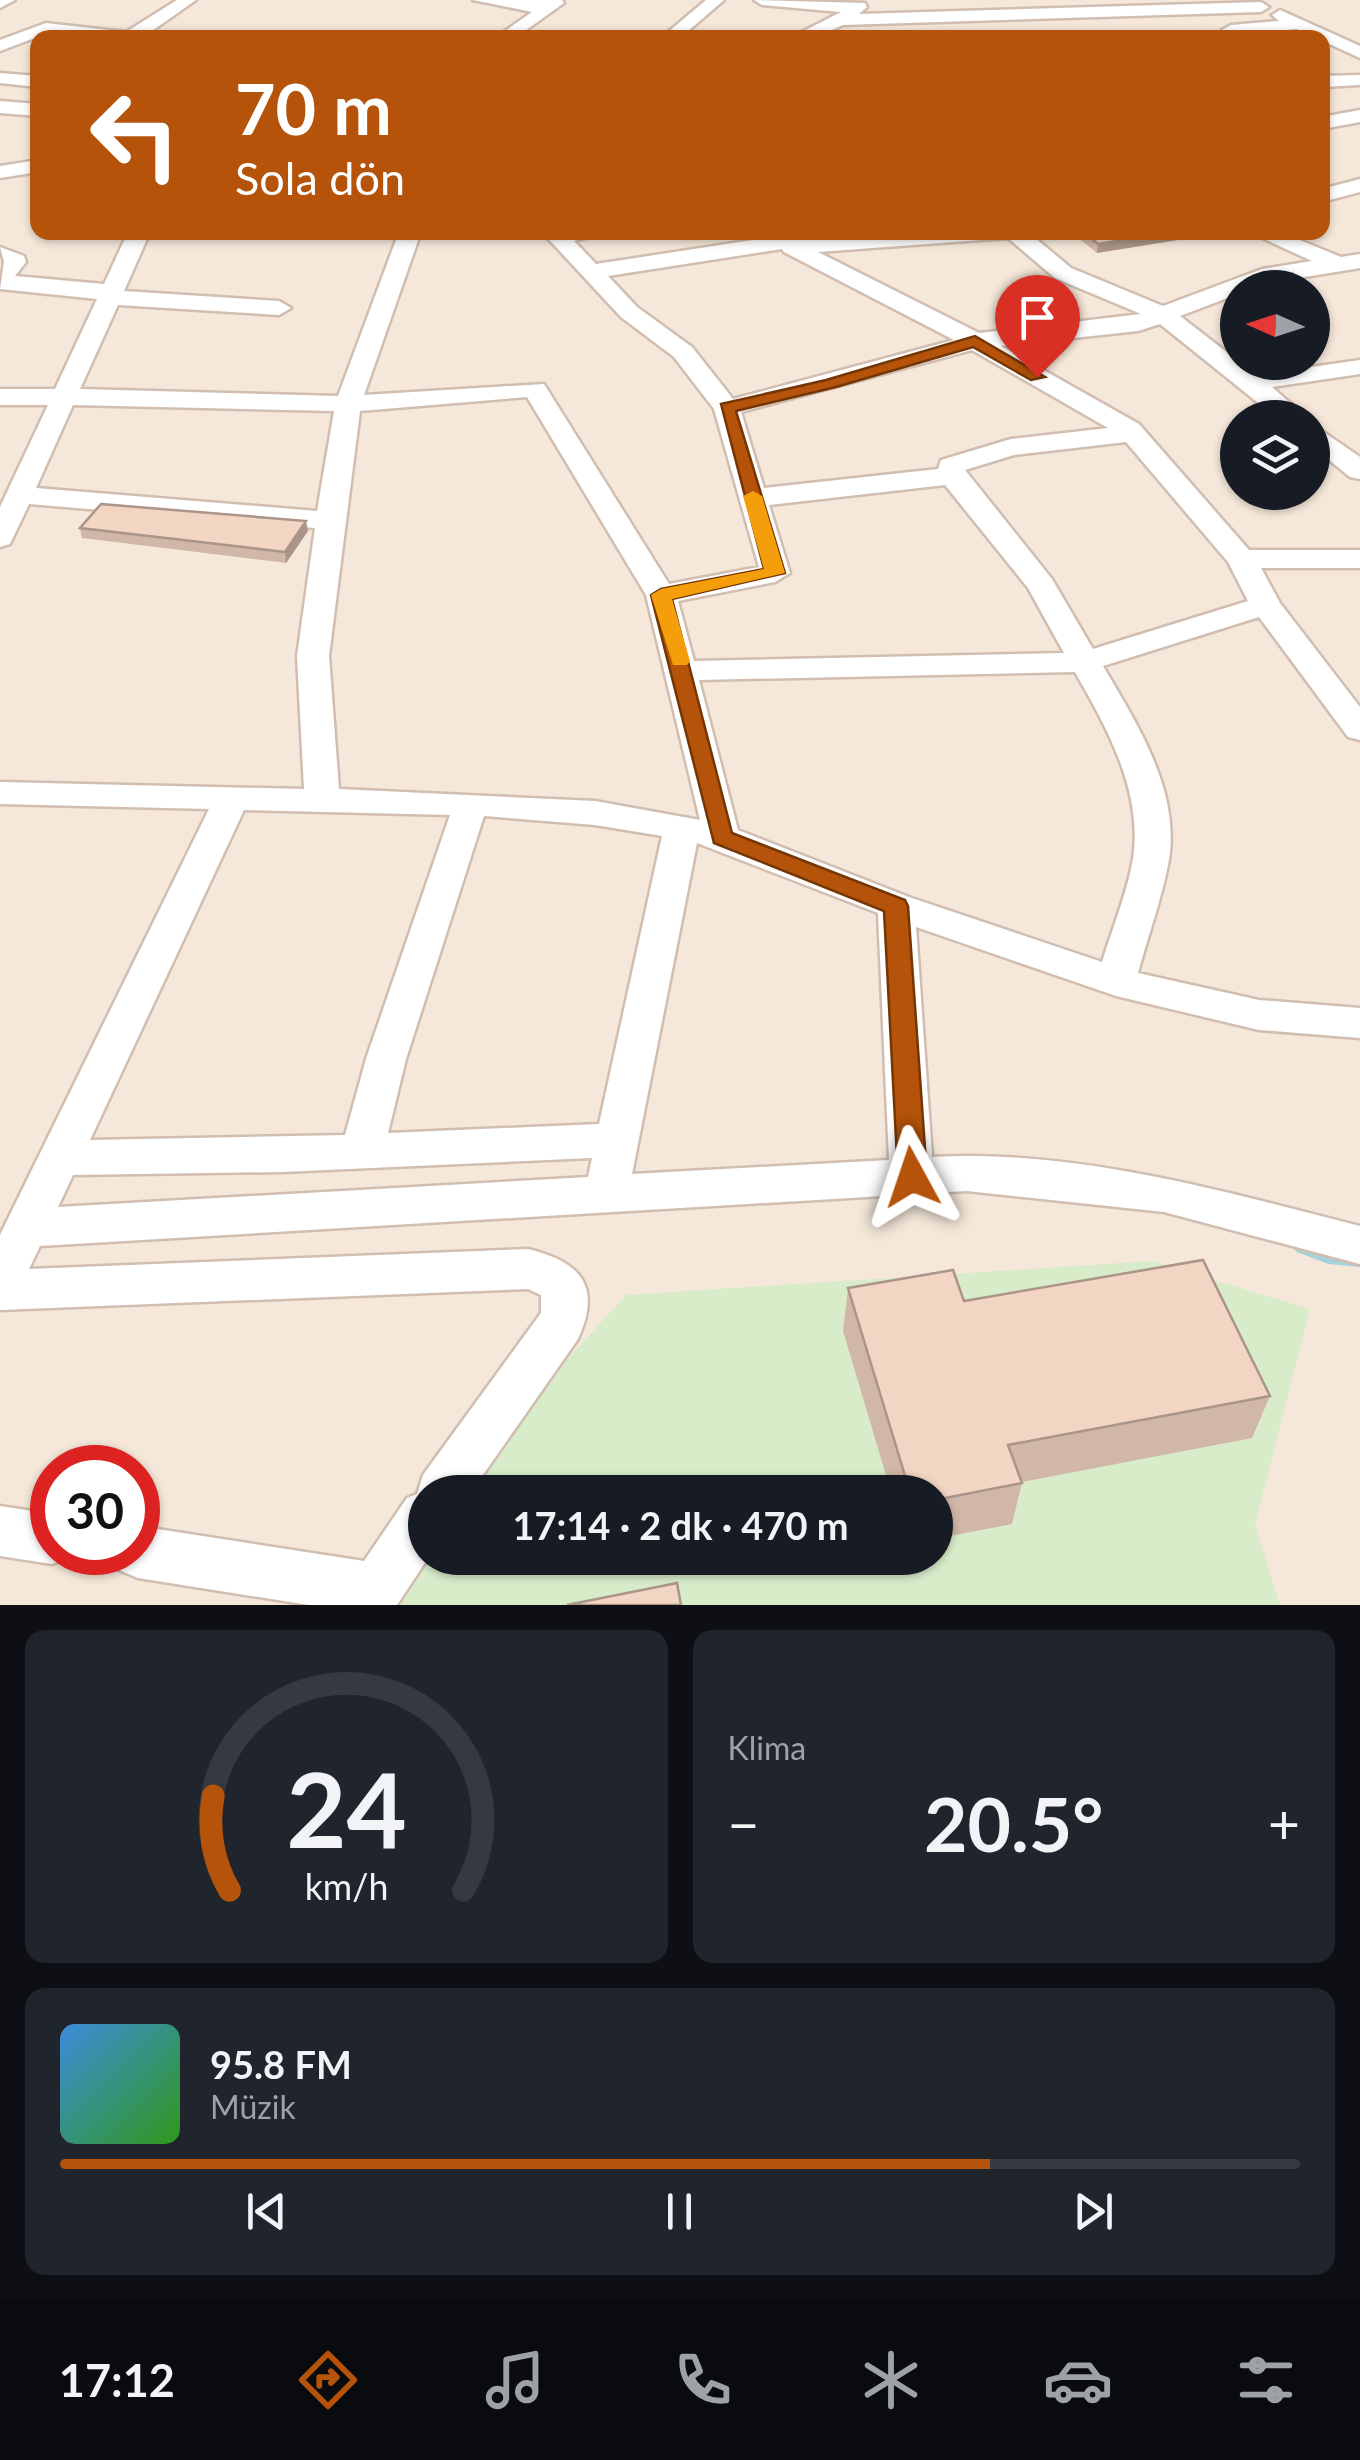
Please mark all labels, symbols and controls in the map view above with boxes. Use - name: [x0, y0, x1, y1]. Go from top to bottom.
- text: 70 m: [235, 66, 392, 150]
- icon: left: [70, 70, 200, 200]
- text: Sola dön: [235, 151, 405, 205]
- north arrow: [1220, 270, 1330, 380]
- map controls: [1220, 270, 1330, 510]
- pin: [995, 275, 1080, 378]
- icon: arrive: [1010, 290, 1065, 345]
- button: layers: [1220, 400, 1330, 510]
- position arrow: [860, 1125, 964, 1229]
- speed limit sign: 30: [30, 1445, 160, 1575]
- text: 17:14 · 2 dk · 470 m: [512, 1502, 849, 1548]
- text: Klima: [728, 1728, 806, 1767]
- text: 24: [286, 1745, 407, 1870]
- text: 20.5°: [924, 1778, 1103, 1868]
- text: −: [728, 1790, 759, 1856]
- text: +: [1268, 1790, 1300, 1856]
- text: km/h: [304, 1865, 388, 1908]
- text: 95.8 FM: [210, 2041, 352, 2087]
- text: Müzik: [210, 2087, 296, 2126]
- icon: previous: [239, 2184, 294, 2239]
- icon: pause: [652, 2184, 707, 2239]
- icon: next: [1066, 2184, 1121, 2239]
- icon: directions: [293, 2345, 363, 2415]
- icon: music: [480, 2345, 550, 2415]
- icon: phone: [668, 2345, 738, 2415]
- icon: climate: [856, 2345, 926, 2415]
- icon: car: [1043, 2345, 1113, 2415]
- icon: filters: [1231, 2345, 1301, 2415]
- text: 17:12: [59, 2353, 175, 2407]

